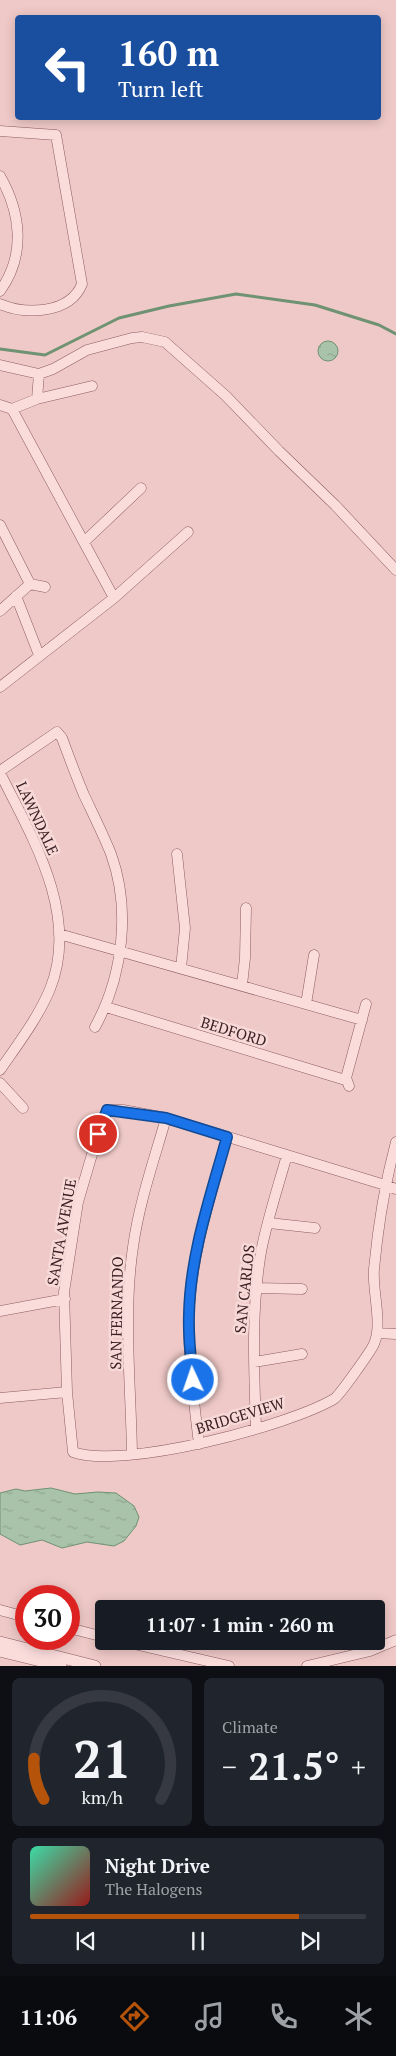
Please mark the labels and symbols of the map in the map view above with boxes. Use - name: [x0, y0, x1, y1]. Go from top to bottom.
- street label: LAWNDALE: [12, 778, 64, 858]
- street label: BEDFORD: [199, 1011, 269, 1051]
- pin: [77, 1113, 119, 1155]
- street label: SANTA AVENUE: [42, 1177, 80, 1287]
- street label: SAN CARLOS: [229, 1244, 259, 1334]
- street label: SAN FERNANDO: [105, 1256, 127, 1370]
- position arrow: [166, 1353, 218, 1405]
- street label: BRIDGEVIEW: [193, 1392, 288, 1438]
- speed limit sign: 30: [15, 1585, 80, 1650]

